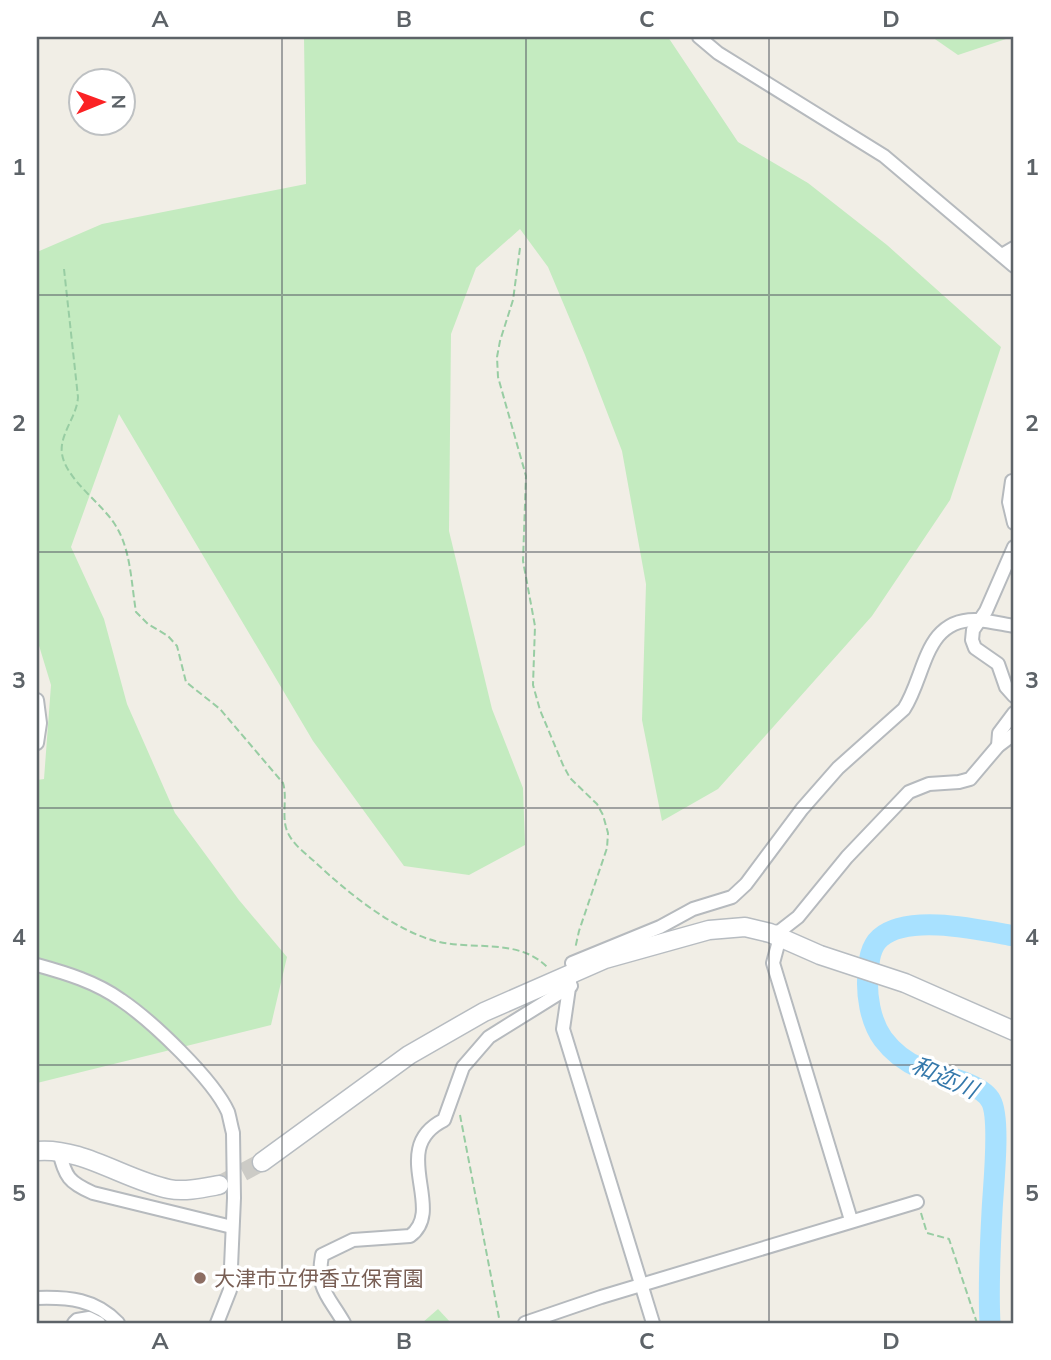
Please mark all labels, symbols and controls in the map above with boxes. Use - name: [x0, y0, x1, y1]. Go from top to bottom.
- text: A: [151, 4, 169, 33]
- text: B: [396, 4, 412, 33]
- text: C: [639, 4, 655, 33]
- text: D: [882, 4, 900, 33]
- north arrow: [66, 66, 136, 136]
- text: N: [107, 94, 131, 109]
- text: 1: [12, 152, 26, 181]
- text: 1: [1025, 152, 1039, 181]
- text: 2: [12, 408, 26, 437]
- text: 2: [1025, 408, 1039, 437]
- text: 3: [12, 665, 26, 694]
- text: 3: [1025, 665, 1039, 694]
- text: 4: [12, 922, 26, 951]
- text: 4: [1025, 922, 1039, 951]
- water label: 和迩川: [908, 1050, 985, 1105]
- text: 5: [12, 1178, 26, 1207]
- text: 5: [1025, 1178, 1039, 1207]
- place label: 大津市立伊香立保育園: [214, 1265, 424, 1291]
- marker: 大津市立伊香立保育園: [192, 1270, 208, 1286]
- text: A: [151, 1326, 169, 1355]
- text: B: [396, 1326, 412, 1355]
- text: C: [639, 1326, 655, 1355]
- text: D: [882, 1326, 900, 1355]

